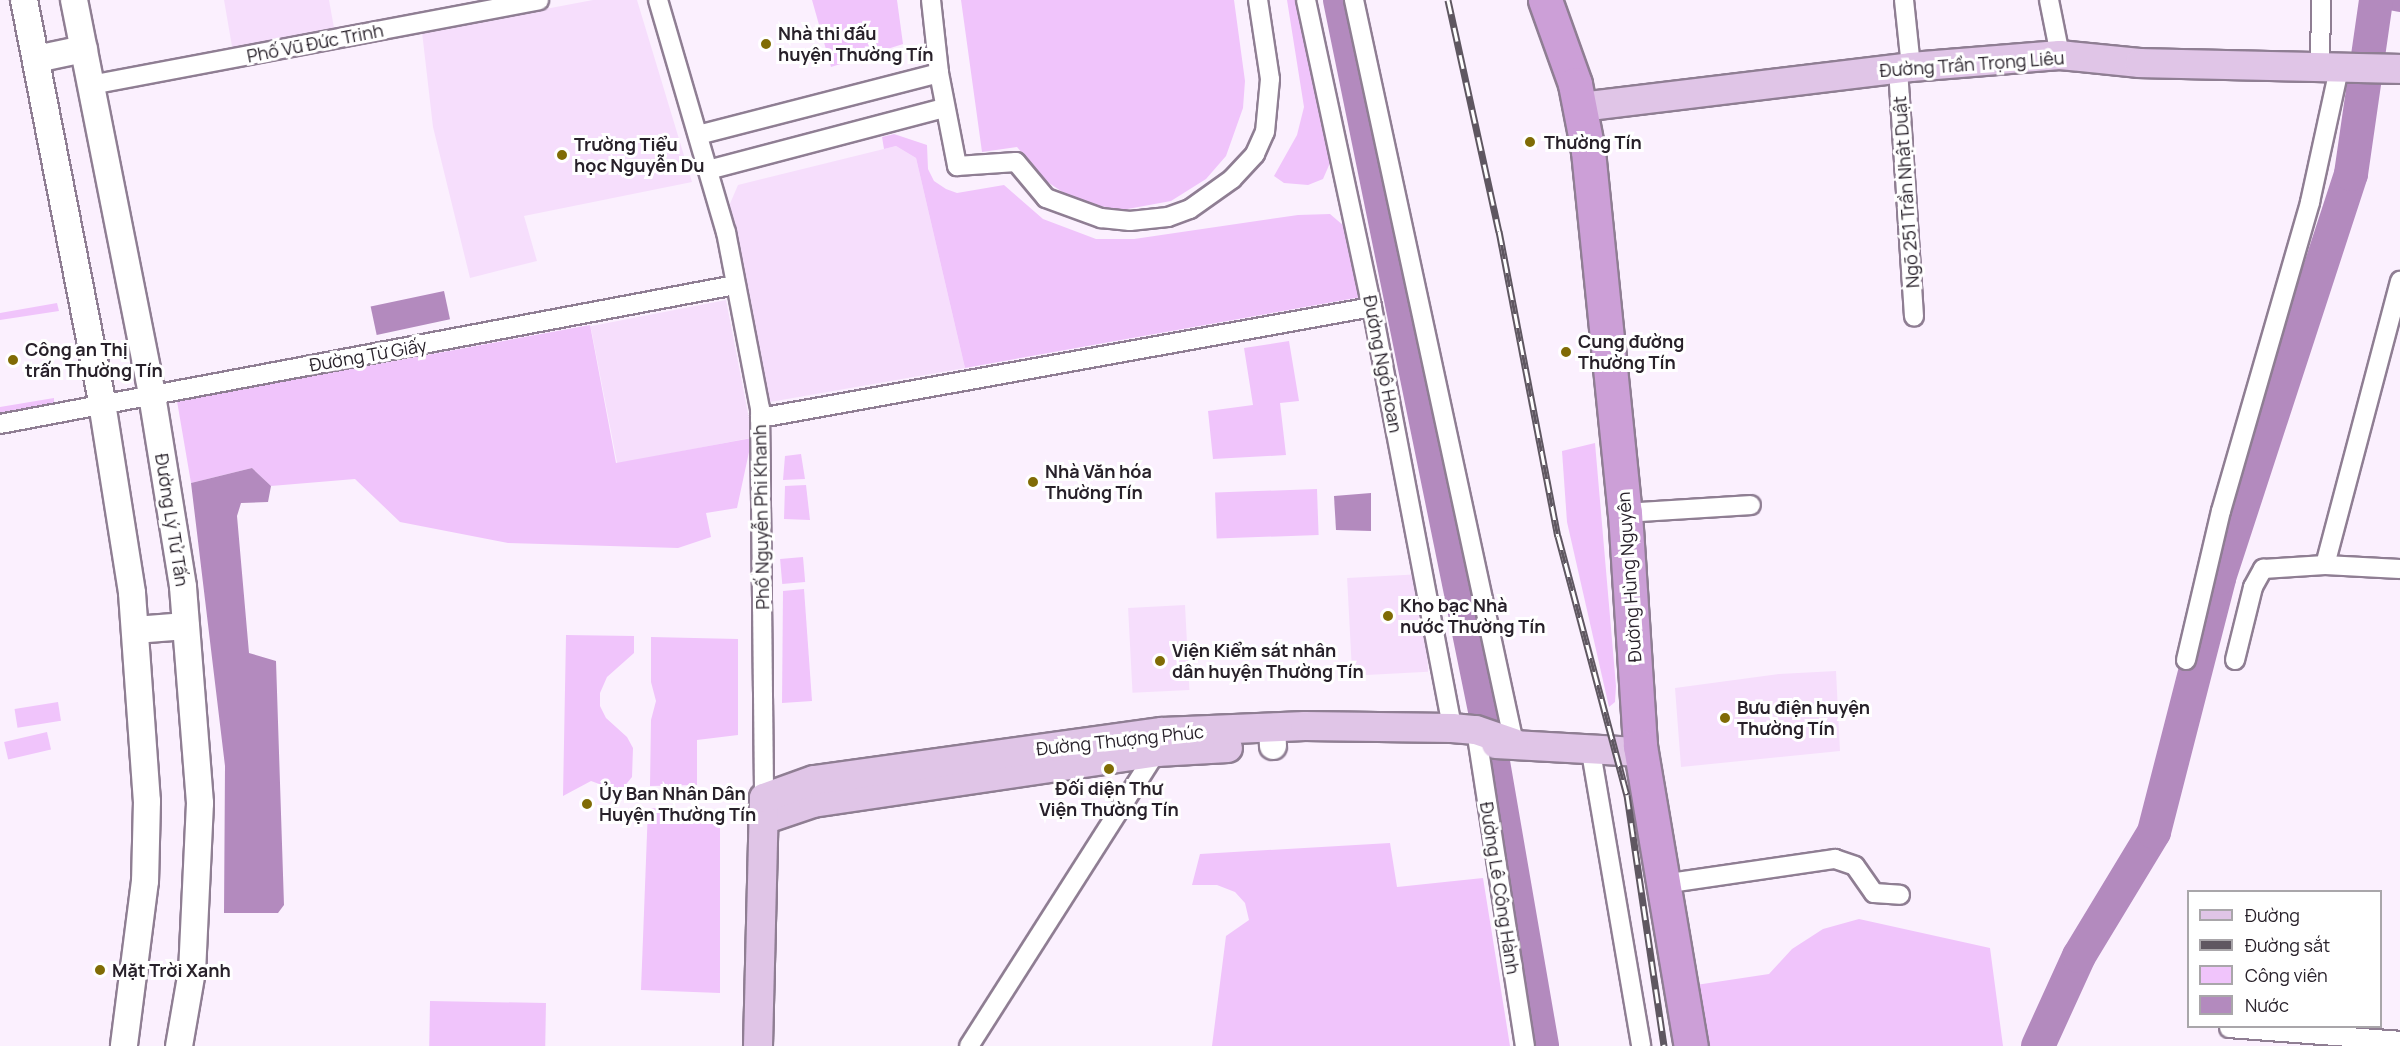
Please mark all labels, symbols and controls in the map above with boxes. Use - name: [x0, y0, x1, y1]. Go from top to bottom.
- street label: Phố Vũ Đức Trinh: [245, 19, 385, 67]
- place label: Nhà thi đấu huyện Thường Tín: [778, 23, 933, 66]
- marker: Nhà thi đấu huyện Thường Tín: [759, 37, 773, 51]
- street label: Đường Trần Trọng Liêu: [1879, 47, 2065, 81]
- street label: Ngõ 251 Trần Nhật Duật: [1889, 95, 1923, 289]
- place label: Thường Tín: [1544, 131, 1642, 153]
- marker: Thường Tín: [1521, 133, 1539, 151]
- place label: Trường Tiểu học Nguyễn Du: [574, 134, 705, 176]
- marker: Trường Tiểu học Nguyễn Du: [555, 148, 569, 162]
- street label: Đường Ngô Hoan: [1359, 293, 1407, 435]
- place label: Cung đường Thường Tín: [1578, 331, 1684, 374]
- street label: Đường Từ Giấy: [308, 334, 428, 376]
- place label: Công an Thị trấn Thường Tín: [25, 339, 163, 382]
- marker: Cung đường Thường Tín: [1559, 345, 1573, 359]
- marker: Công an Thị trấn Thường Tín: [6, 353, 20, 367]
- street label: Phố Nguyễn Phi Khanh: [749, 424, 773, 610]
- street label: Đường Lý Tử Tấn: [151, 452, 193, 588]
- place label: Nhà Văn hóa Thường Tín: [1045, 461, 1152, 504]
- marker: Nhà Văn hóa Thường Tín: [1026, 475, 1040, 489]
- street label: Đường Hùng Nguyên: [1612, 491, 1646, 663]
- place label: Kho bạc Nhà nước Thường Tín: [1400, 595, 1545, 638]
- marker: Kho bạc Nhà nước Thường Tín: [1381, 609, 1395, 623]
- place label: Viện Kiểm sát nhân dân huyện Thường Tín: [1172, 640, 1364, 682]
- marker: Viện Kiểm sát nhân dân huyện Thường Tín: [1153, 654, 1167, 668]
- place label: Bưu điện huyện Thường Tín: [1737, 697, 1870, 740]
- marker: Bưu điện huyện Thường Tín: [1718, 711, 1732, 725]
- street label: Đường Thượng Phúc: [1035, 720, 1205, 760]
- marker: Đối diện Thư Viện Thường Tín: [1102, 762, 1116, 776]
- place label: Đối diện Thư Viện Thường Tín: [1039, 778, 1179, 820]
- place label: Ủy Ban Nhân Dân Huyện Thường Tín: [599, 783, 756, 826]
- marker: Ủy Ban Nhân Dân Huyện Thường Tín: [580, 797, 594, 811]
- street label: Đường Lê Công Hành: [1476, 800, 1524, 976]
- legend: [2187, 890, 2382, 1028]
- text: Đường: [2245, 903, 2300, 927]
- text: Đường sắt: [2245, 933, 2330, 957]
- place label: Mặt Trời Xanh: [112, 959, 231, 981]
- marker: Mặt Trời Xanh: [93, 963, 107, 977]
- text: Công viên: [2245, 963, 2328, 987]
- text: Nước: [2245, 993, 2289, 1017]

